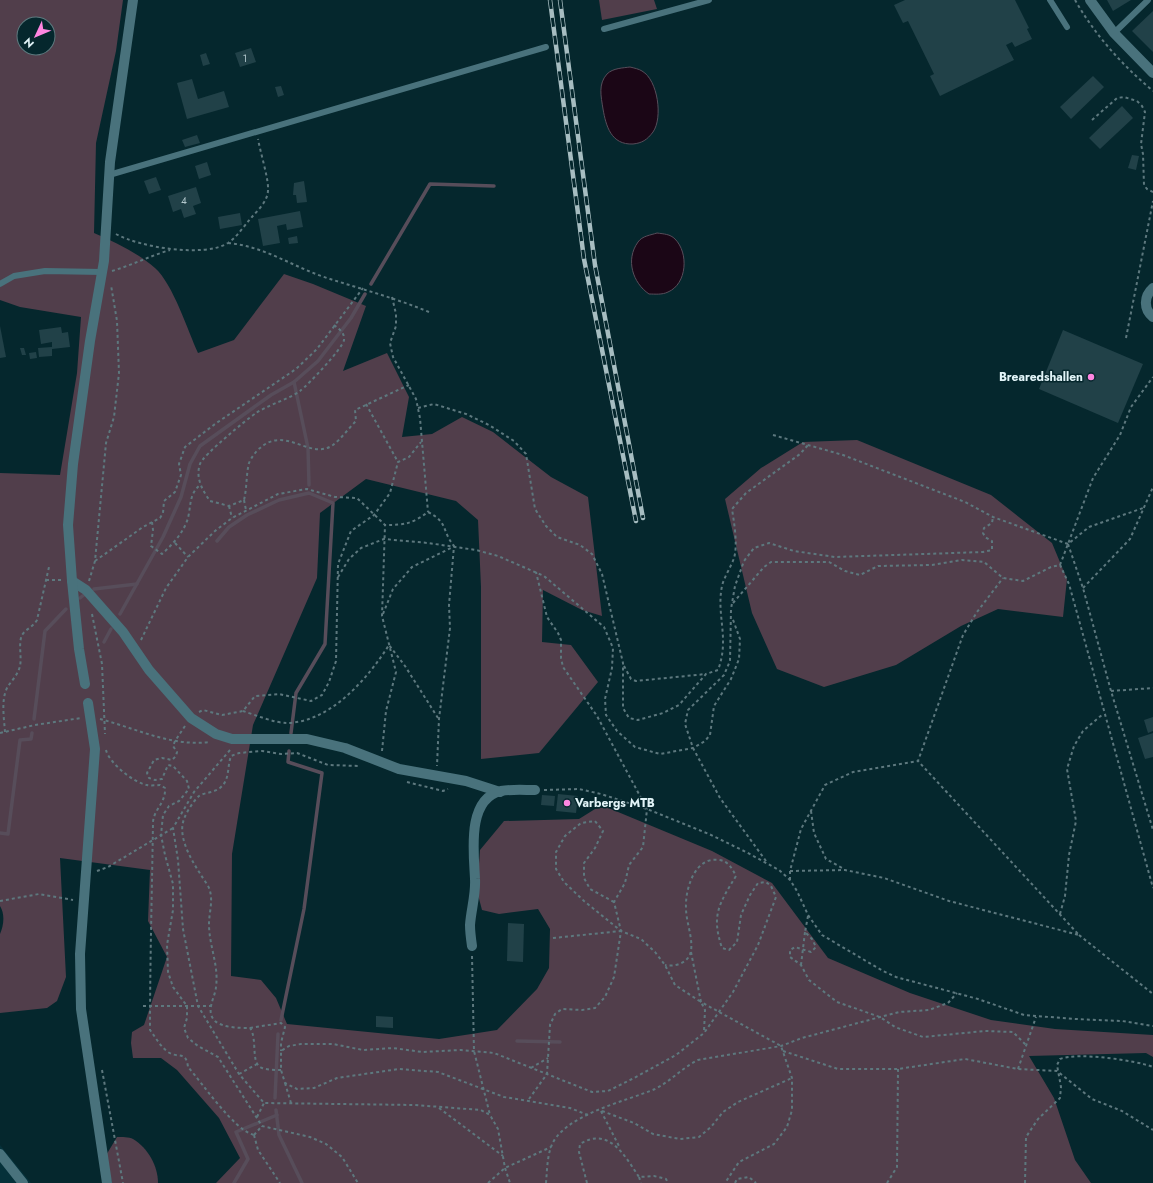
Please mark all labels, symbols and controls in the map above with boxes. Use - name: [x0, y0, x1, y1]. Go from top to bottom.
- north arrow: [16, 16, 56, 56]
- text: N: [20, 34, 38, 52]
- house number: 1: [243, 51, 247, 66]
- house number: 4: [181, 193, 187, 208]
- place label: Brearedshallen: [999, 368, 1083, 386]
- marker: Brearedshallen: [1086, 372, 1096, 382]
- place label: Varbergs MTB: [574, 794, 655, 812]
- marker: Varbergs MTB: [562, 798, 572, 808]

